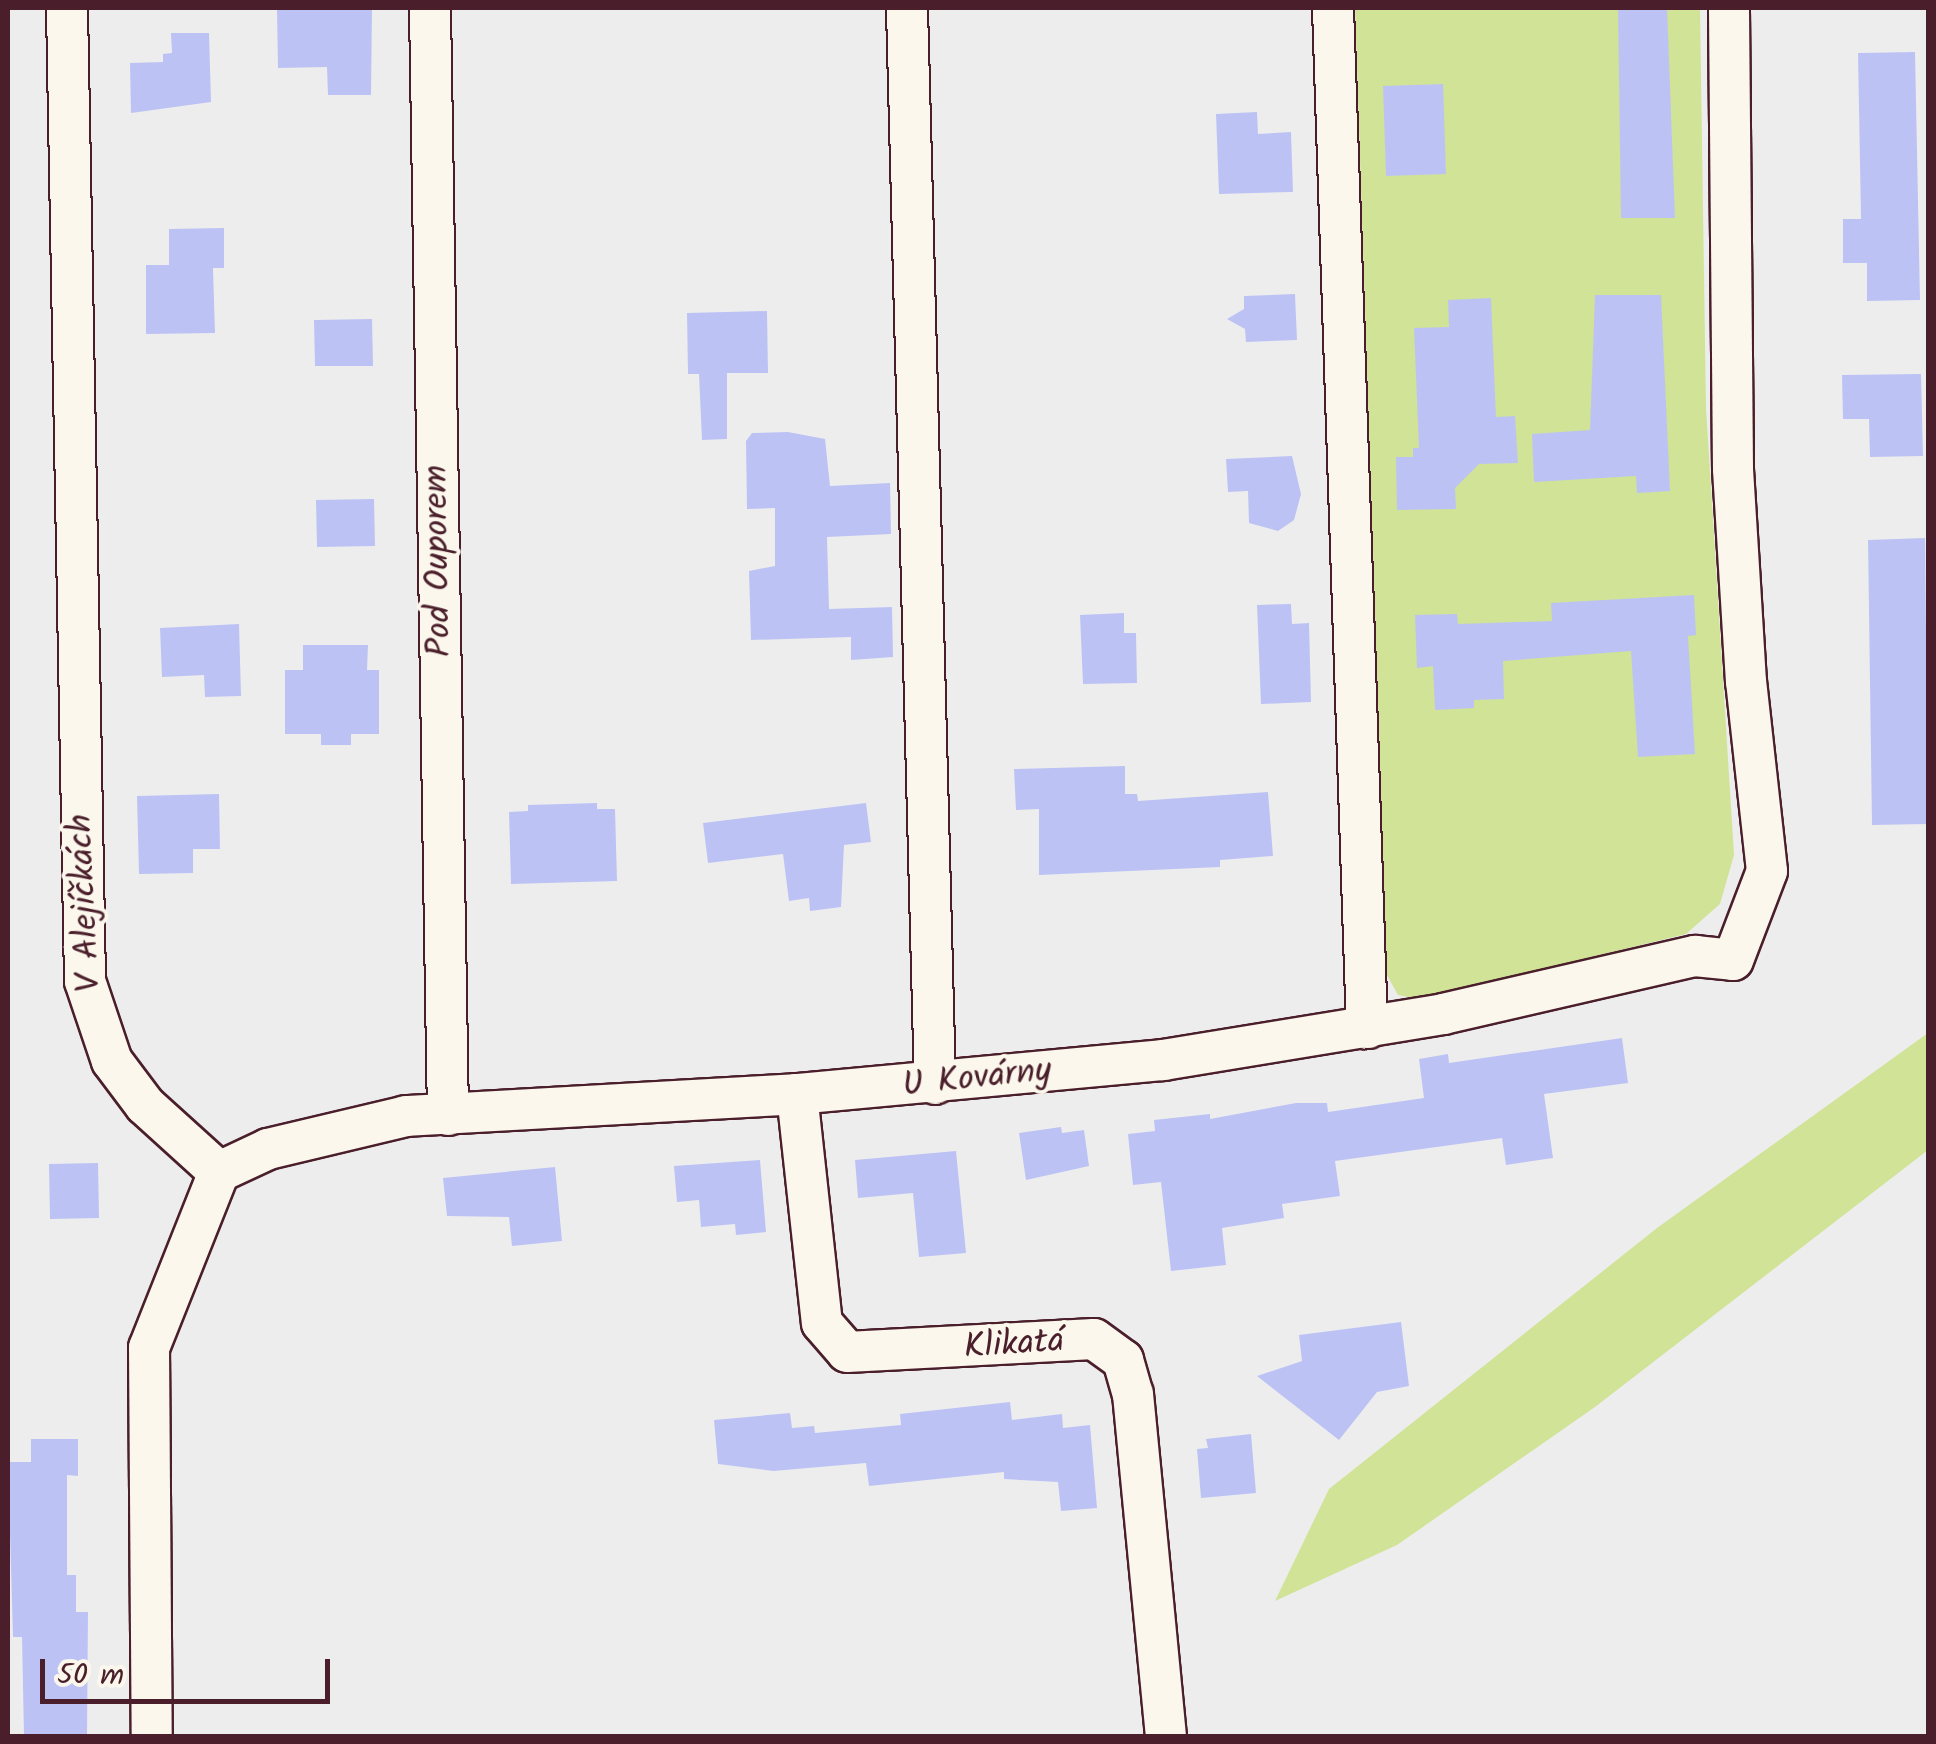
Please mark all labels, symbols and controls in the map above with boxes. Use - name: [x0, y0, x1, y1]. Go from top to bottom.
- street label: Pod Ouporem: [416, 464, 462, 658]
- street label: V Alejíčkách: [60, 813, 112, 993]
- street label: U Kovárny: [900, 1050, 1054, 1108]
- street label: Klikatá: [962, 1321, 1066, 1369]
- scale bar: [45, 1639, 335, 1701]
- text: 50 m: [57, 1652, 124, 1700]

